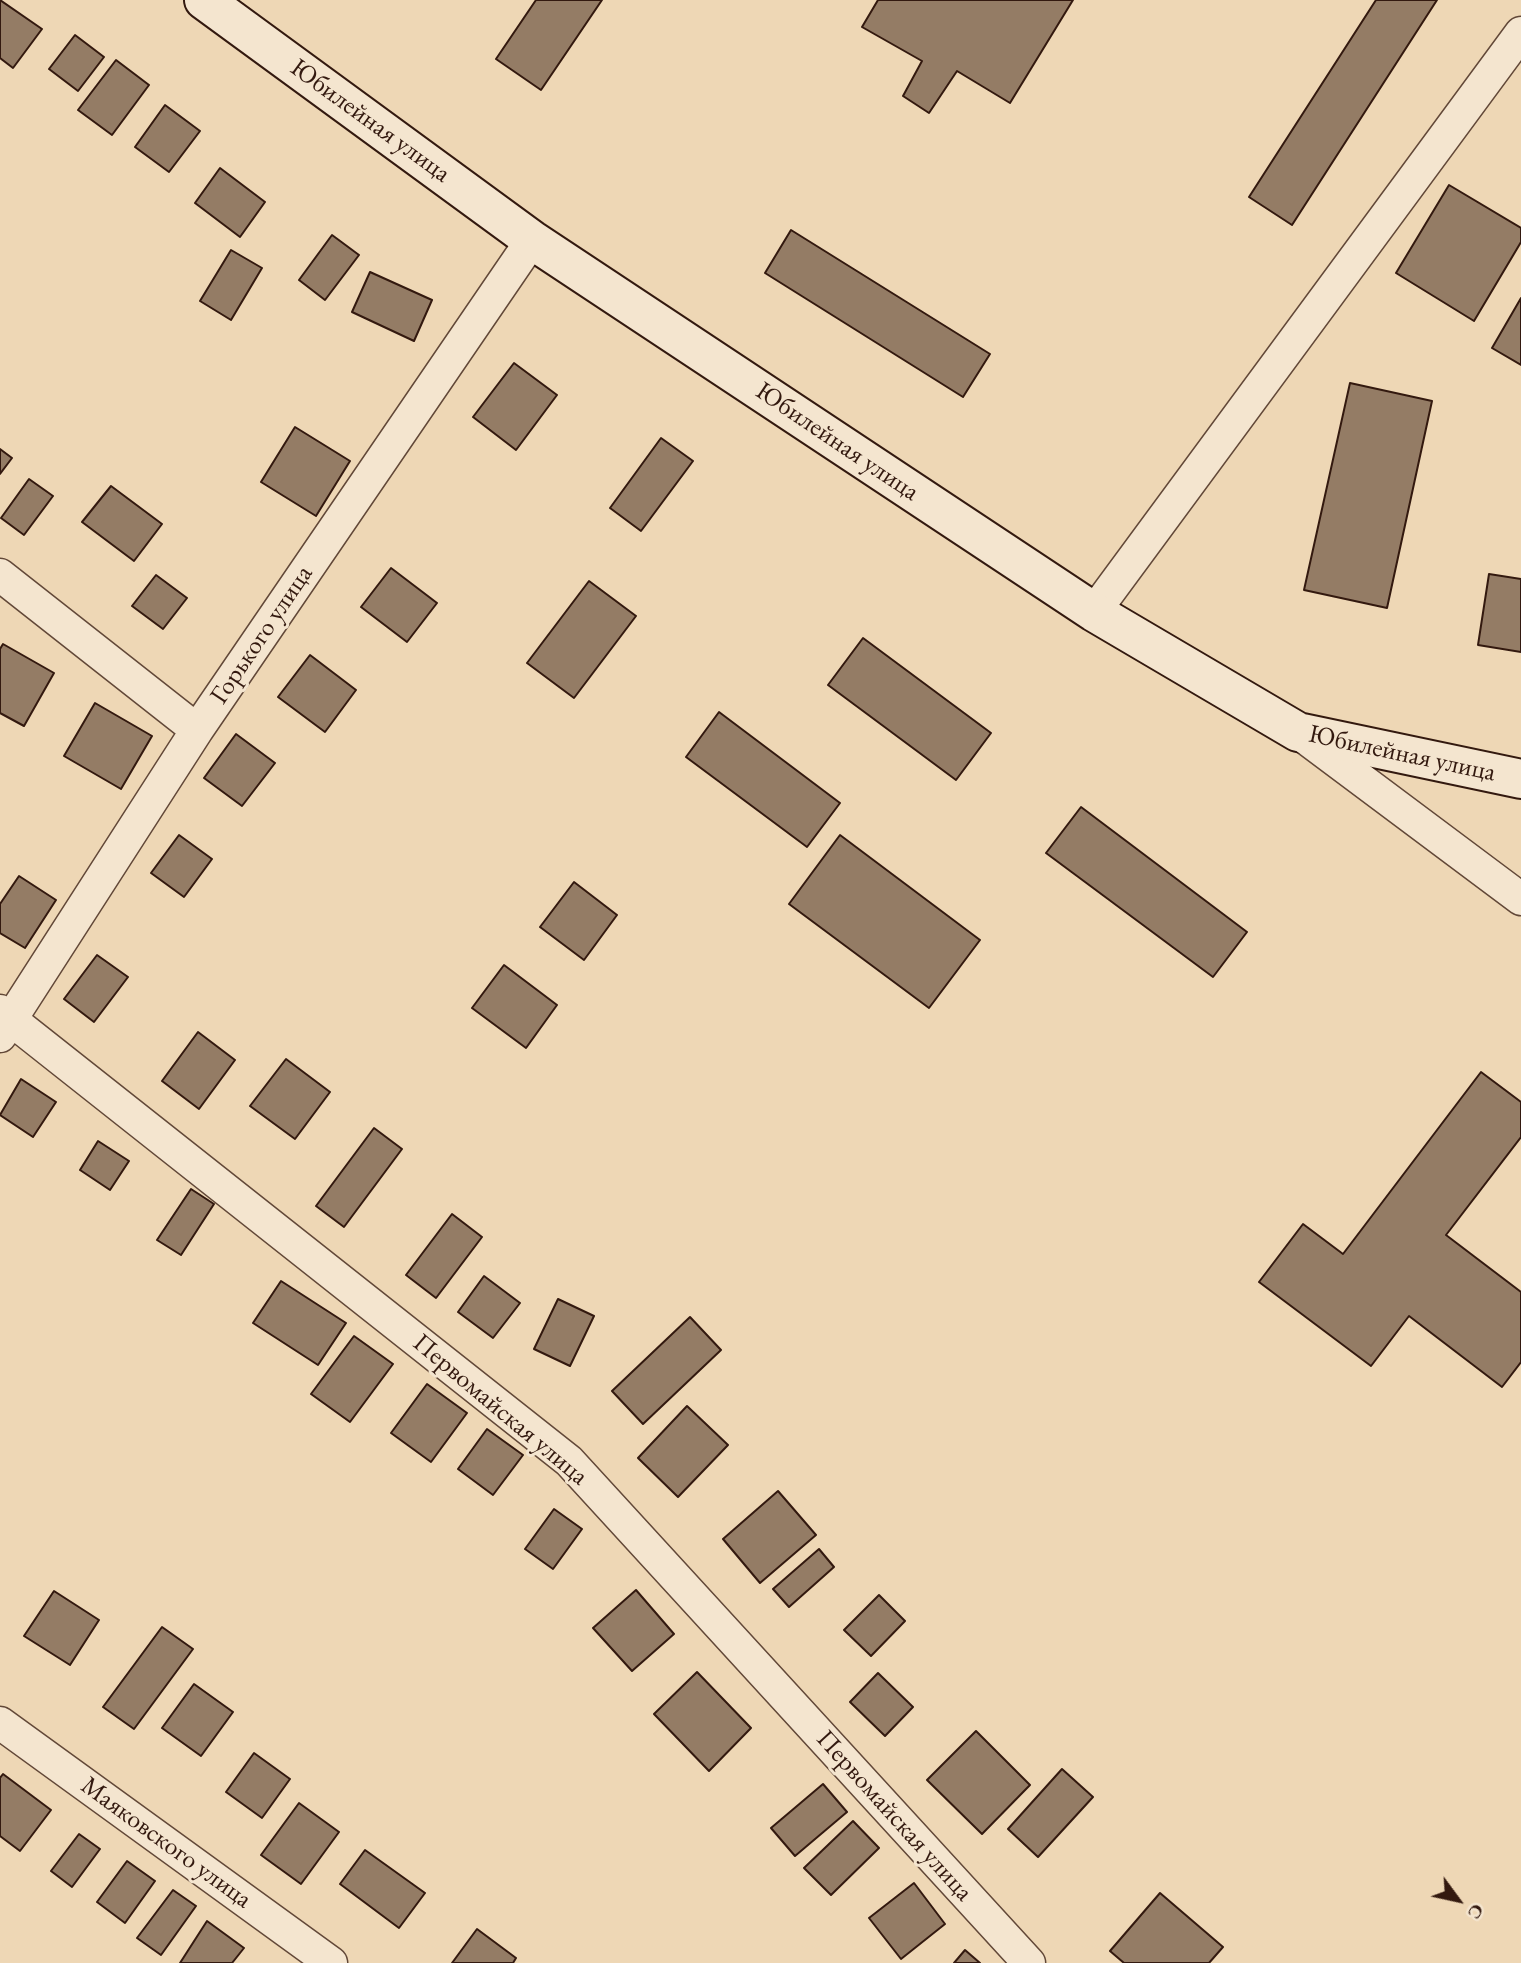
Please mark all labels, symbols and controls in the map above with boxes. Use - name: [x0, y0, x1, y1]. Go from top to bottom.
- street label: Юбилейная улица: [284, 52, 456, 190]
- street label: Юбилейная улица: [749, 376, 925, 508]
- street label: Горького улица: [204, 560, 320, 710]
- street label: Юбилейная улица: [1306, 719, 1498, 789]
- street label: Первомайская улица: [406, 1328, 594, 1492]
- street label: Первомайская улица: [809, 1724, 979, 1908]
- street label: Маяковского улица: [74, 1771, 258, 1915]
- north arrow: [1423, 1865, 1493, 1935]
- text: С: [1462, 1899, 1490, 1924]

